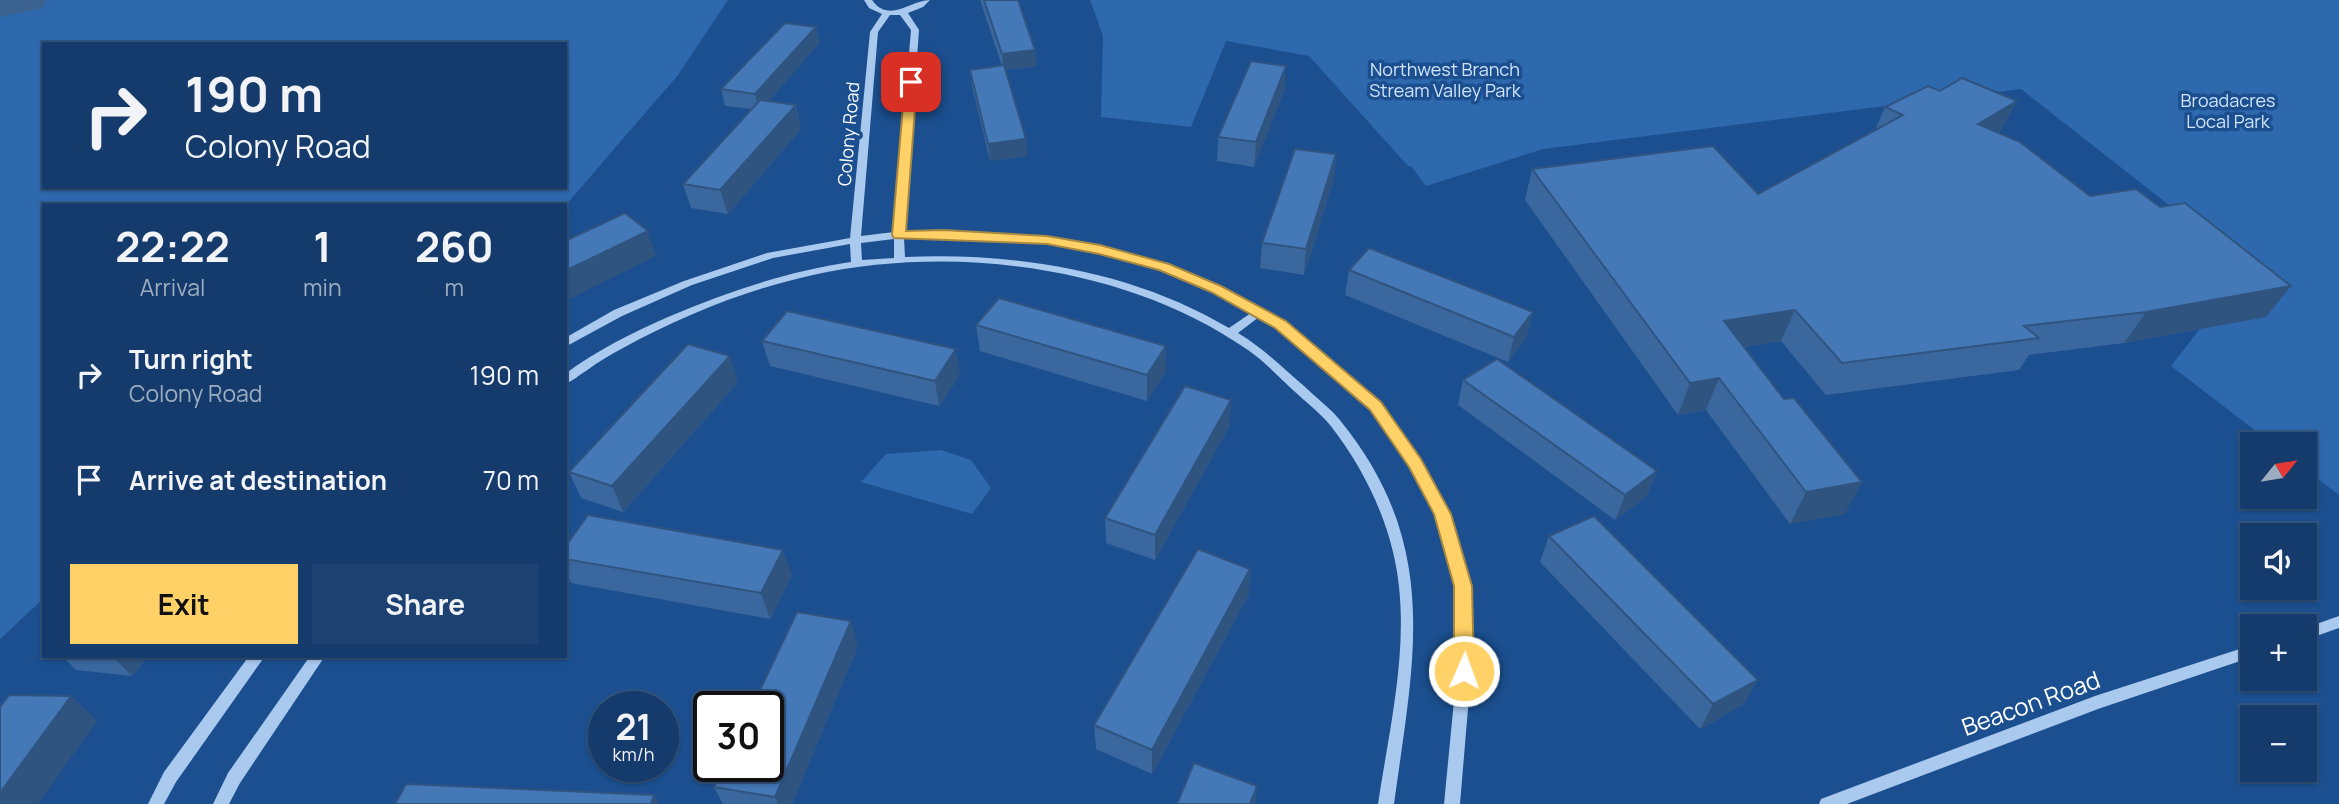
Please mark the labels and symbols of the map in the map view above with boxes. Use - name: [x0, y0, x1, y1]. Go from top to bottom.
- pin: [881, 52, 941, 112]
- park label: Northwest Branch Stream Valley Park: [1369, 57, 1522, 102]
- street label: Colony Road: [831, 81, 865, 187]
- park label: Broadacres Local Park: [2181, 88, 2275, 133]
- north arrow: [2240, 432, 2317, 509]
- position arrow: [1427, 634, 1501, 708]
- street label: Beacon Road: [1957, 662, 2104, 743]
- speed limit sign: 30: [693, 691, 784, 782]

